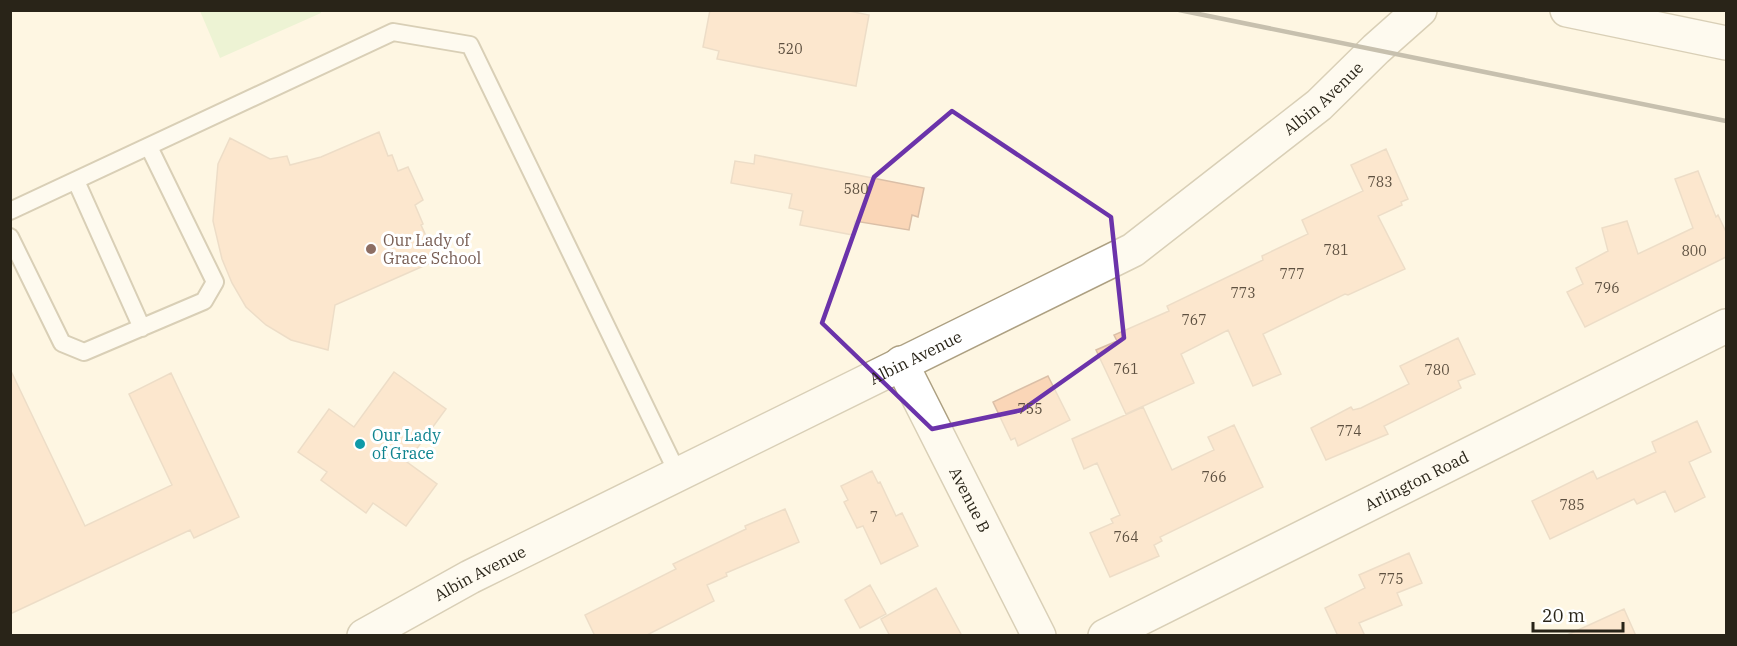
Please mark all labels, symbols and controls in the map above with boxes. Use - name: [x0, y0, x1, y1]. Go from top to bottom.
- house number: 520: [777, 40, 803, 58]
- street label: Albin Avenue: [1279, 57, 1367, 139]
- house number: 783: [1367, 173, 1393, 191]
- house number: 580: [843, 180, 869, 198]
- place label: Our Lady of Grace School: [383, 230, 482, 268]
- house number: 781: [1323, 241, 1349, 259]
- marker: Our Lady of Grace School: [364, 242, 378, 256]
- house number: 800: [1681, 242, 1707, 260]
- house number: 777: [1279, 265, 1305, 283]
- house number: 796: [1594, 279, 1620, 297]
- house number: 773: [1230, 284, 1256, 302]
- house number: 767: [1181, 311, 1207, 329]
- street label: Albin Avenue: [866, 326, 965, 388]
- house number: 761: [1113, 360, 1139, 378]
- house number: 780: [1424, 361, 1450, 379]
- house number: 755: [1017, 400, 1043, 418]
- house number: 774: [1336, 422, 1362, 440]
- place label: Our Lady of Grace: [372, 425, 441, 463]
- marker: Our Lady of Grace: [353, 437, 367, 451]
- street label: Arlington Road: [1361, 446, 1472, 515]
- street label: Avenue B: [945, 463, 995, 536]
- house number: 766: [1201, 468, 1227, 486]
- house number: 785: [1559, 496, 1585, 514]
- house number: 7: [870, 508, 878, 526]
- house number: 764: [1113, 528, 1139, 546]
- street label: Albin Avenue: [431, 541, 529, 605]
- house number: 775: [1378, 570, 1404, 588]
- scale bar: [1533, 595, 1623, 633]
- text: 20 m: [1542, 604, 1585, 627]

